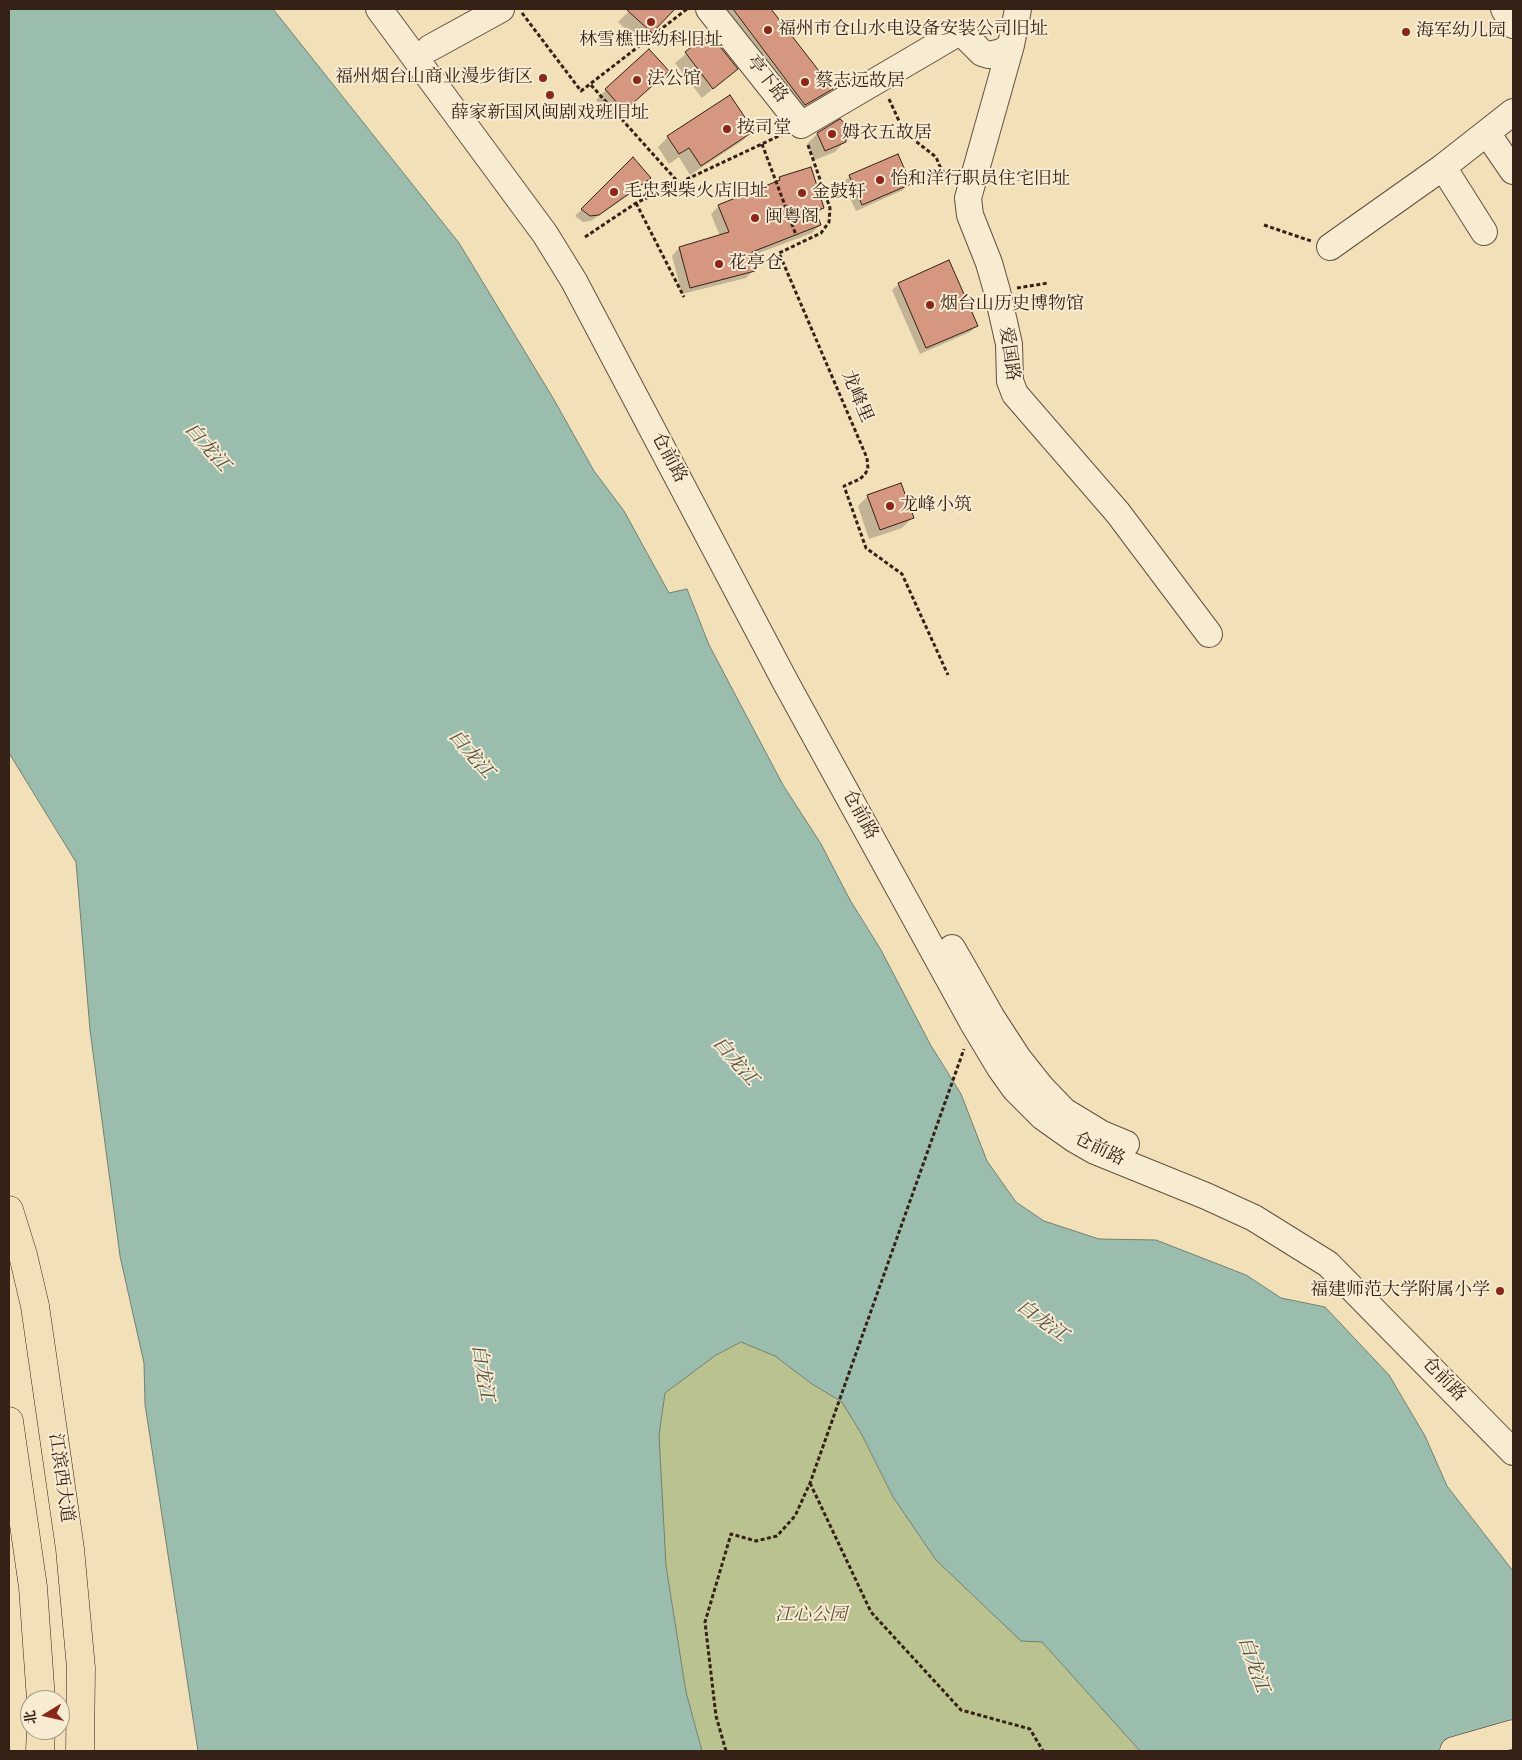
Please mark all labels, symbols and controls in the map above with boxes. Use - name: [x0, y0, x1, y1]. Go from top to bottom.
- marker: 林雪樵世幼科旧址: [645, 16, 657, 28]
- place label: 福州市仓山水电设备安装公司旧址: [778, 19, 1048, 41]
- place label: 海军幼儿园: [1416, 21, 1506, 43]
- marker: 福州市仓山水电设备安装公司旧址: [762, 24, 774, 36]
- marker: 海军幼儿园: [1400, 26, 1412, 38]
- place label: 林雪樵世幼科旧址: [579, 30, 723, 52]
- street label: 亭下路: [741, 52, 791, 108]
- place label: 福州烟台山商业漫步街区: [335, 67, 533, 89]
- place label: 法公馆: [647, 69, 701, 91]
- place label: 蔡志远故居: [815, 71, 905, 93]
- marker: 福州烟台山商业漫步街区: [537, 72, 549, 84]
- marker: 法公馆: [631, 74, 643, 86]
- marker: 蔡志远故居: [799, 76, 811, 88]
- marker: 薛家新国风闽剧戏班旧址: [544, 89, 556, 101]
- place label: 薛家新国风闽剧戏班旧址: [451, 103, 649, 125]
- place label: 按司堂: [737, 118, 791, 140]
- marker: 按司堂: [721, 123, 733, 135]
- place label: 姆衣五故居: [842, 123, 932, 145]
- marker: 姆衣五故居: [826, 128, 838, 140]
- place label: 怡和洋行职员住宅旧址: [890, 169, 1070, 191]
- marker: 怡和洋行职员住宅旧址: [874, 174, 886, 186]
- place label: 毛忠梨柴火店旧址: [624, 181, 768, 203]
- place label: 金鼓轩: [812, 182, 866, 204]
- marker: 毛忠梨柴火店旧址: [608, 186, 620, 198]
- marker: 金鼓轩: [796, 187, 808, 199]
- place label: 闽粤阁: [765, 207, 819, 229]
- marker: 闽粤阁: [749, 212, 761, 224]
- place label: 花亭仓: [729, 253, 783, 275]
- marker: 花亭仓: [713, 258, 725, 270]
- place label: 烟台山历史博物馆: [940, 294, 1084, 316]
- marker: 烟台山历史博物馆: [924, 299, 936, 311]
- street label: 爱国路: [994, 326, 1022, 382]
- street label: 龙峰里: [836, 368, 876, 426]
- water label: 白龙江: [179, 419, 233, 477]
- street label: 仓前路: [646, 429, 690, 487]
- place label: 龙峰小筑: [900, 495, 972, 517]
- marker: 龙峰小筑: [884, 500, 896, 512]
- water label: 白龙江: [443, 726, 497, 784]
- street label: 仓前路: [836, 786, 882, 844]
- water label: 白龙江: [707, 1033, 761, 1091]
- street label: 仓前路: [1070, 1128, 1128, 1172]
- place label: 福建师范大学附属小学: [1310, 1280, 1490, 1302]
- marker: 福建师范大学附属小学: [1494, 1285, 1506, 1297]
- water label: 白龙江: [1011, 1296, 1071, 1348]
- water label: 白龙江: [465, 1343, 497, 1403]
- street label: 仓前路: [1416, 1353, 1470, 1407]
- street label: 江滨西大道: [43, 1432, 77, 1524]
- park label: 江心公园: [775, 1605, 847, 1627]
- water label: 白龙江: [1232, 1634, 1272, 1696]
- north arrow: [20, 1690, 70, 1740]
- text: 北: [21, 1709, 41, 1726]

